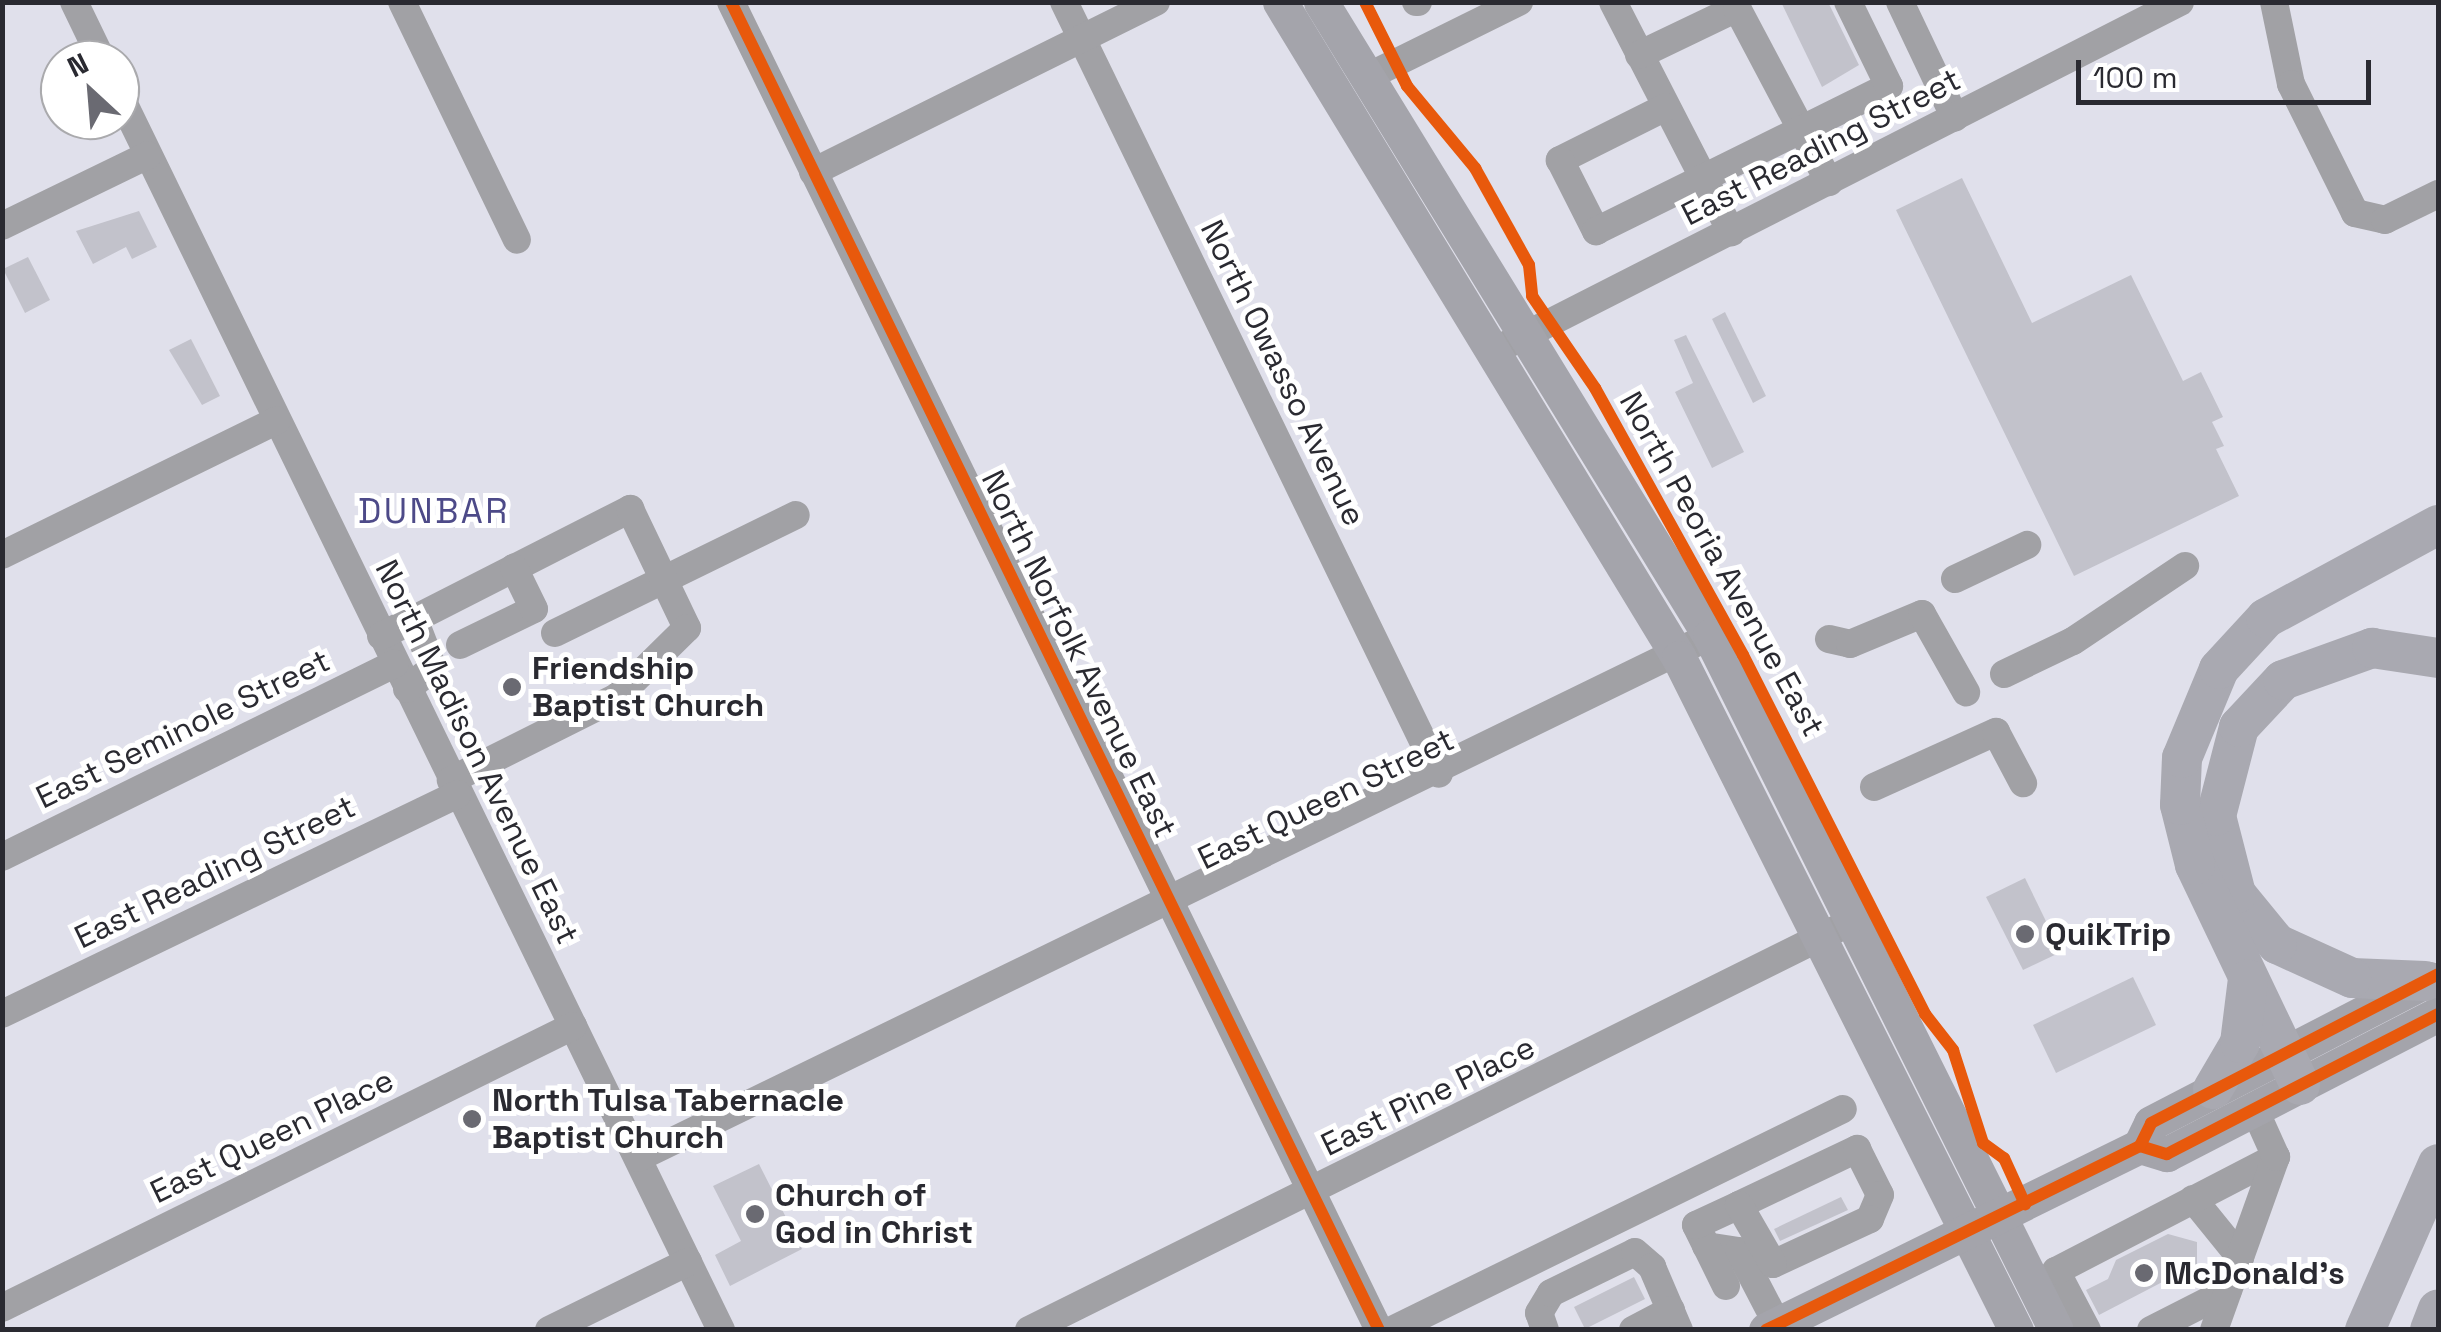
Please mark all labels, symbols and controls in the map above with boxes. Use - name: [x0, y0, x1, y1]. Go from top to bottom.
- north arrow: [40, 40, 140, 140]
- scale bar: [2081, 40, 2376, 102]
- text: N: [61, 45, 94, 85]
- text: 100 m: [2093, 58, 2178, 97]
- street label: East Reading Street: [1675, 60, 1967, 234]
- street label: North Owasso Avenue: [1192, 214, 1374, 532]
- street label: North Peoria Avenue East: [1611, 385, 1833, 743]
- street label: North Norfolk Avenue East: [973, 464, 1185, 844]
- district label: DUNBAR: [358, 490, 510, 532]
- street label: North Madison Avenue East: [367, 554, 587, 950]
- street label: East Seminole Street: [30, 641, 336, 817]
- place label: Friendship Baptist Church: [532, 650, 764, 725]
- marker: Friendship Baptist Church: [501, 676, 523, 698]
- street label: East Queen Street: [1192, 720, 1460, 878]
- street label: East Reading Street: [68, 787, 362, 957]
- place label: QuikTrip: [2045, 915, 2171, 953]
- marker: QuikTrip: [2014, 923, 2036, 945]
- street label: East Pine Place: [1315, 1028, 1541, 1164]
- street label: East Queen Place: [144, 1061, 400, 1211]
- place label: North Tulsa Tabernacle Baptist Church: [492, 1082, 846, 1157]
- marker: North Tulsa Tabernacle Baptist Church: [461, 1108, 483, 1130]
- place label: Church of God in Christ: [775, 1177, 973, 1252]
- marker: Church of God in Christ: [744, 1203, 766, 1225]
- place label: McDonald's: [2164, 1254, 2345, 1292]
- marker: McDonald's: [2133, 1262, 2155, 1284]

